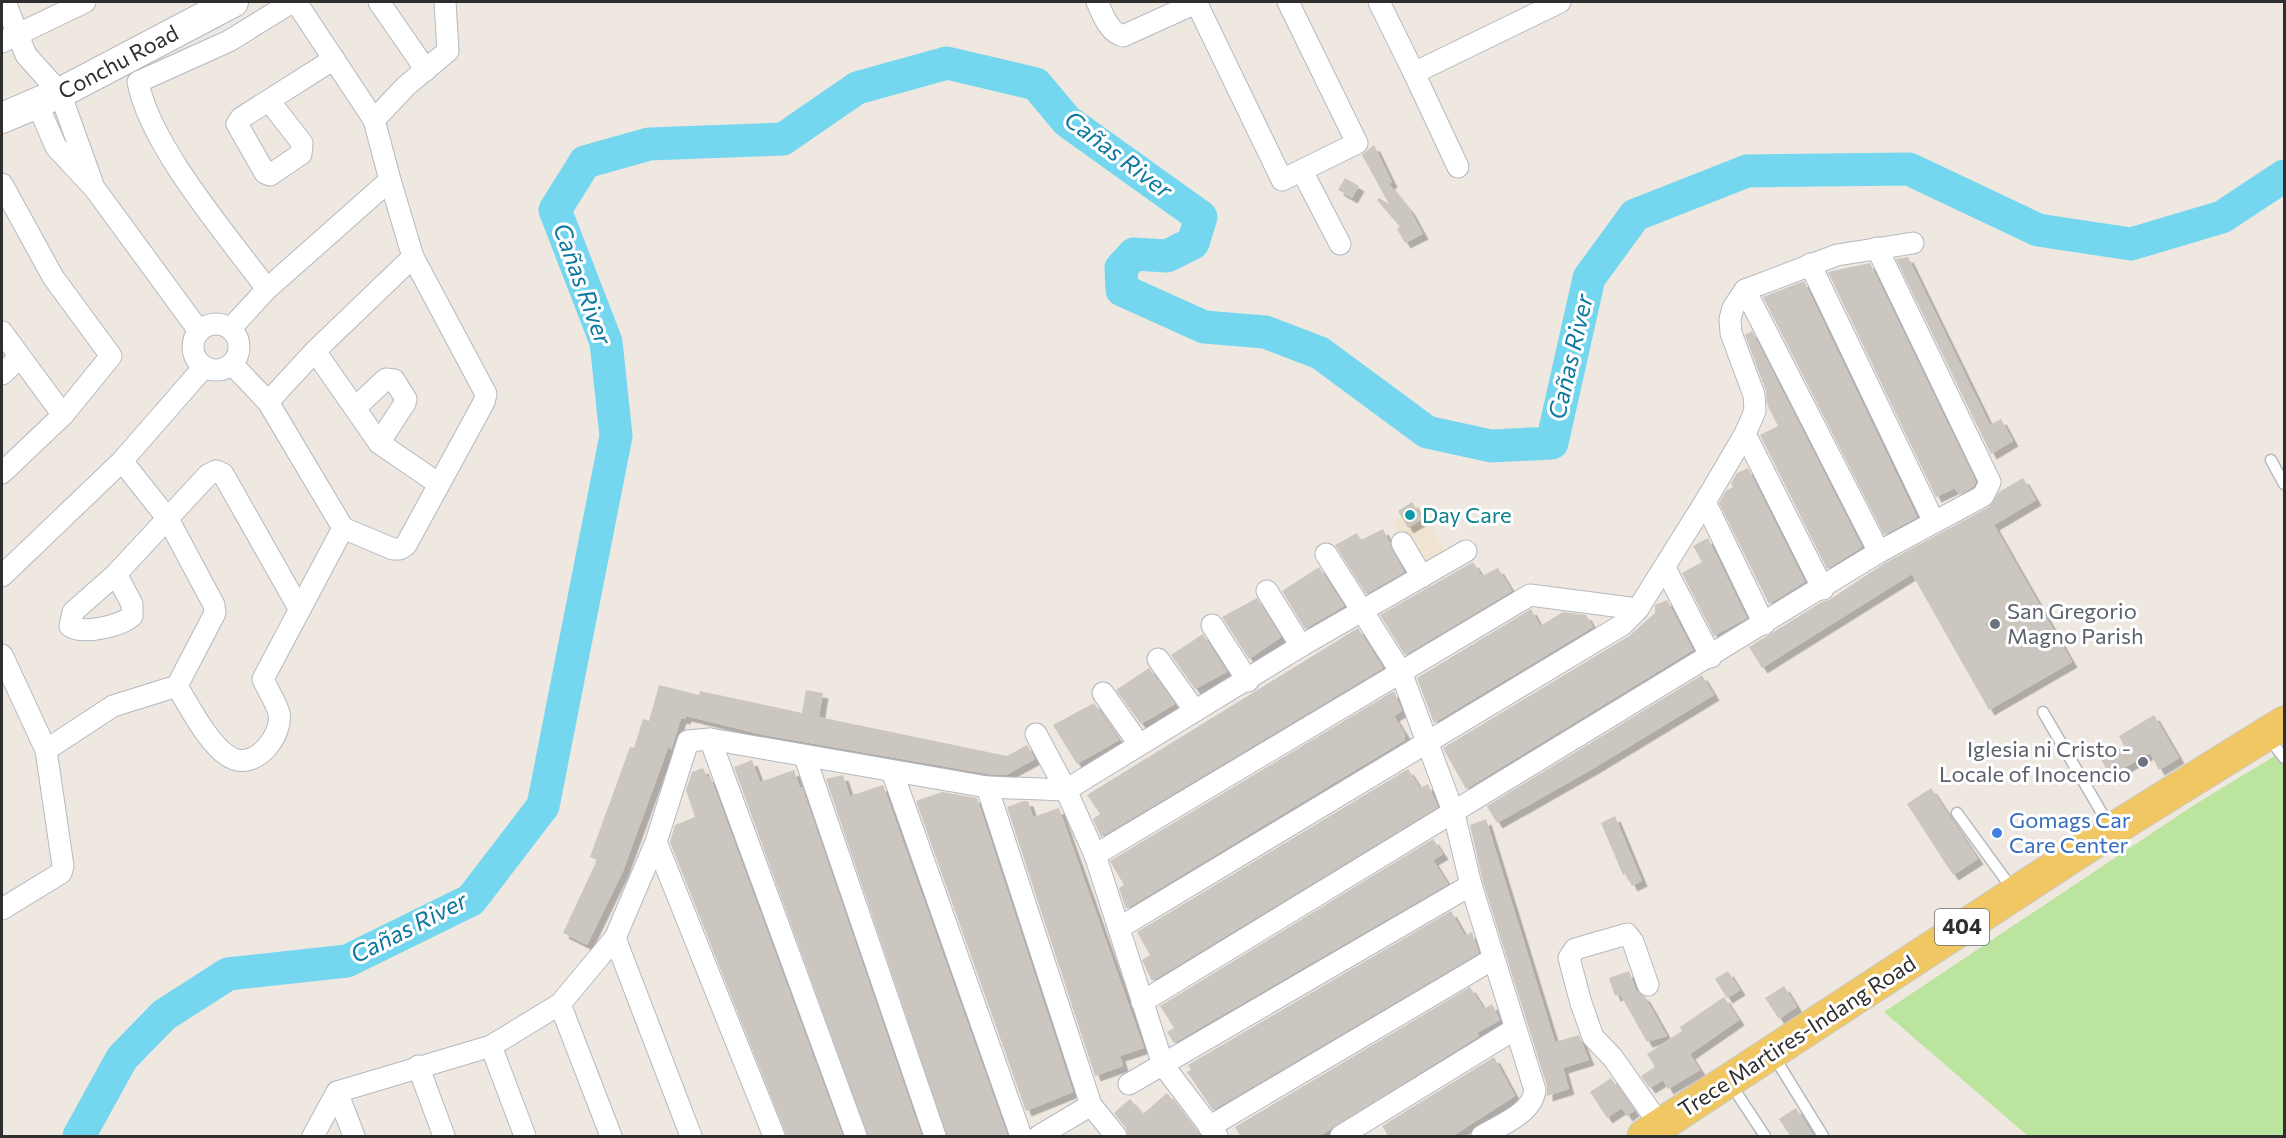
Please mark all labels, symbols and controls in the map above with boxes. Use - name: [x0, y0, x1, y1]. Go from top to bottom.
- street label: Conchu Road: [53, 19, 182, 105]
- water label: Cañas River: [1059, 104, 1180, 205]
- water label: Cañas River: [548, 219, 619, 350]
- water label: Cañas River: [1541, 290, 1598, 422]
- place label: Day Care: [1422, 501, 1512, 528]
- marker: Day Care: [1403, 508, 1417, 522]
- place label: San Gregorio Magno Parish: [2007, 597, 2144, 649]
- marker: San Gregorio Magno Parish: [1988, 617, 2002, 631]
- place label: Iglesia ni Cristo - Locale of Inocencio: [1939, 735, 2131, 787]
- marker: Iglesia ni Cristo - Locale of Inocencio: [2136, 755, 2150, 769]
- place label: Gomags Car Care Center: [2009, 806, 2131, 858]
- marker: Gomags Car Care Center: [1990, 826, 2004, 840]
- water label: Cañas River: [345, 884, 473, 969]
- road number: 404: [1935, 909, 1989, 945]
- street label: Trece Martires-Indang Road: [1673, 949, 1920, 1122]

